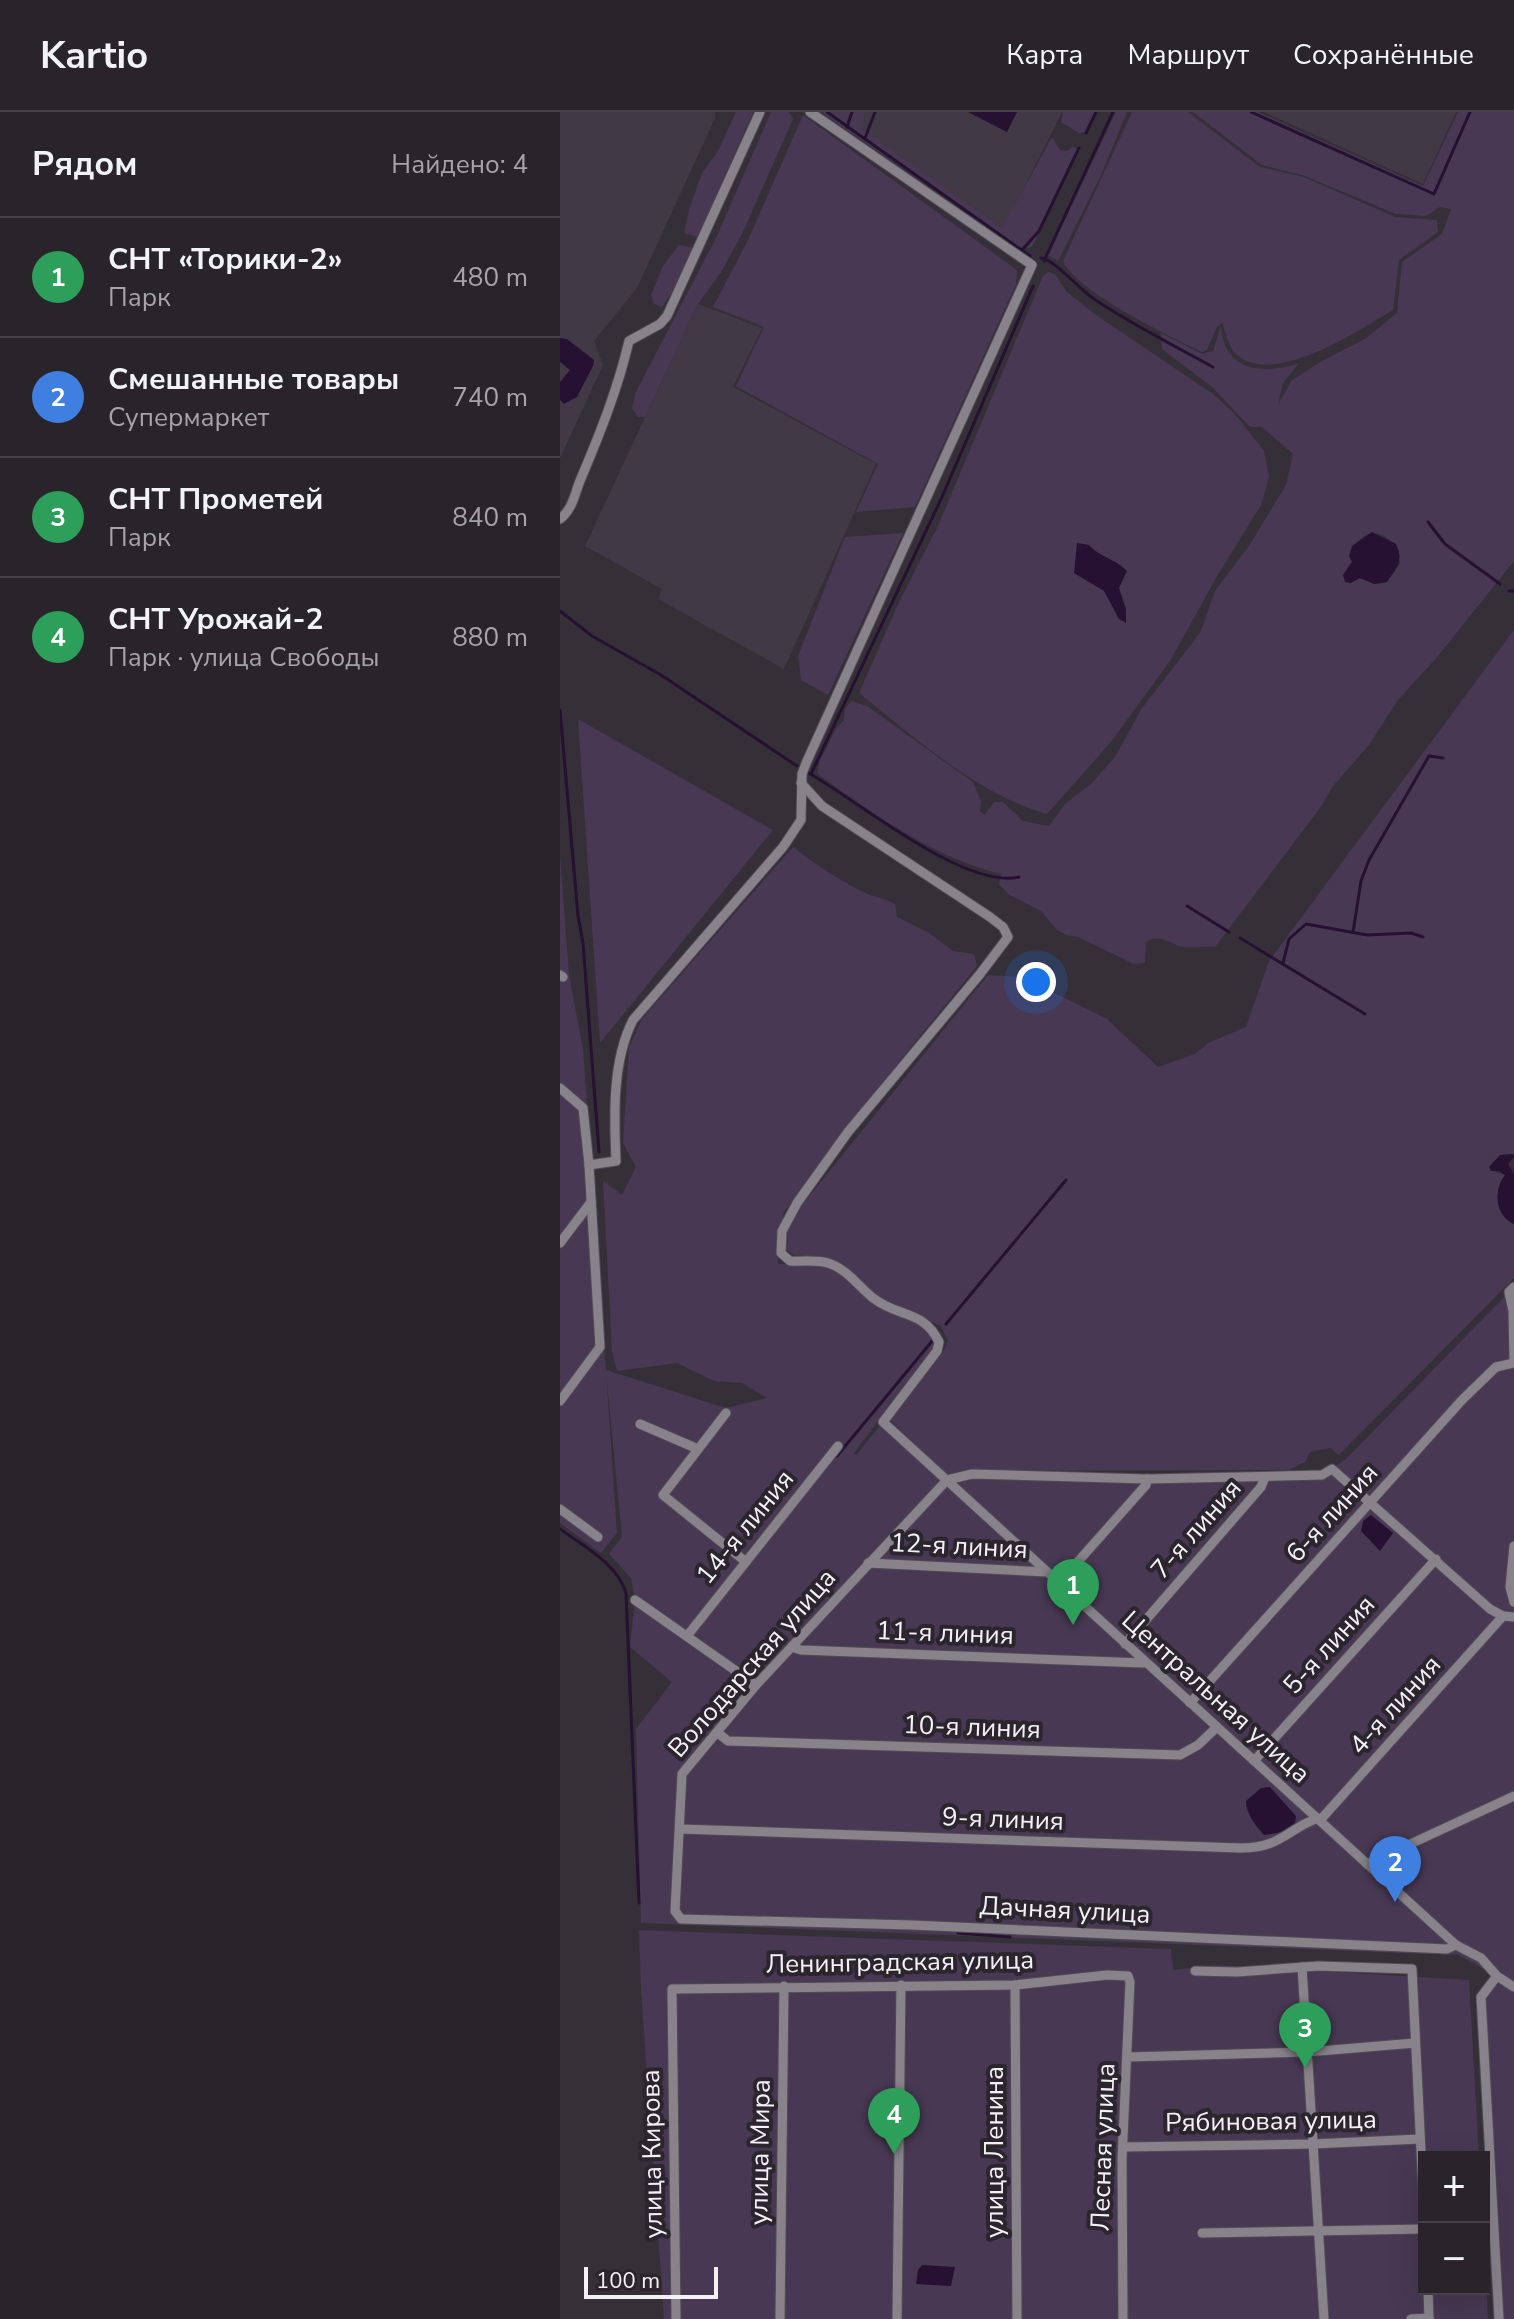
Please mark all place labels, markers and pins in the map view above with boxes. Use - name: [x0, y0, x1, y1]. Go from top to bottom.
- pin: 1: [1047, 1559, 1099, 1625]
- pin: 2: [1369, 1836, 1421, 1902]
- pin: 3: [1279, 2002, 1331, 2068]
- pin: 4: [868, 2088, 920, 2154]

